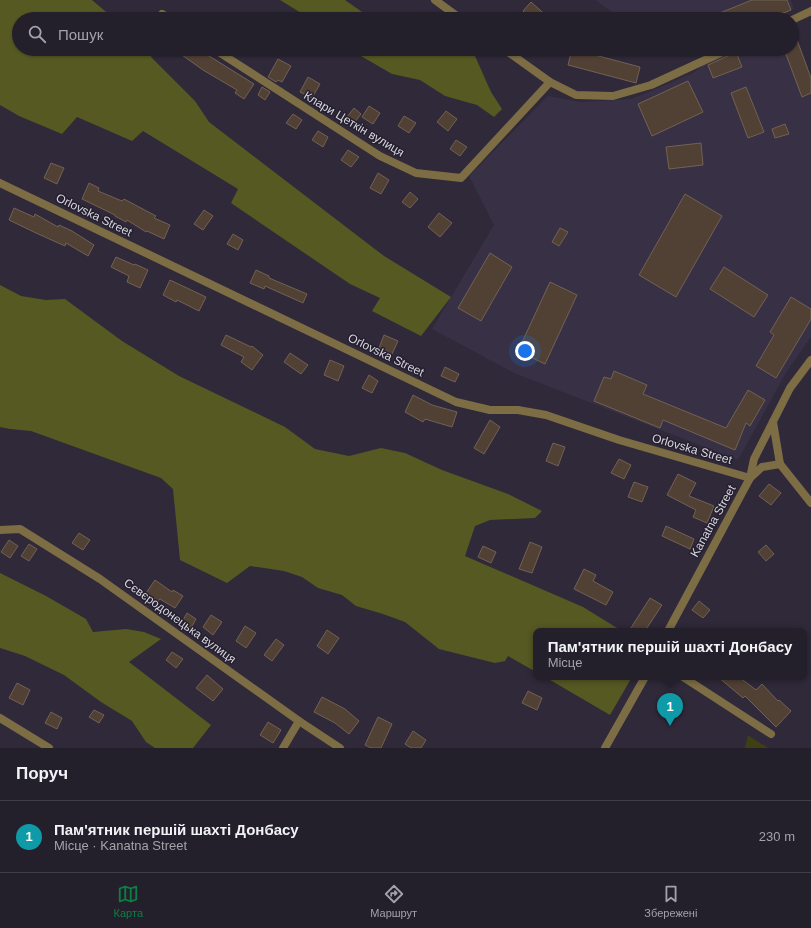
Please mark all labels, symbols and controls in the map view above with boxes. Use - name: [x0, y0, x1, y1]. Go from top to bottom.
- search box: [12, 12, 799, 56]
- icon: search: [26, 23, 48, 45]
- text: Пошук: [58, 26, 103, 43]
- street label: Клари Цеткін вулиця: [301, 88, 407, 160]
- street label: Orlovska Street: [54, 191, 135, 240]
- street label: Orlovska Street: [346, 331, 427, 380]
- your location: [515, 341, 535, 361]
- street label: Orlovska Street: [650, 431, 734, 467]
- street label: Kanatna Street: [687, 482, 739, 559]
- street label: Сєвєродонецька вулиця: [121, 576, 239, 666]
- popup: [533, 628, 807, 680]
- text: Пам'ятник першій шахті Донбасу: [548, 638, 792, 655]
- text: Місце: [548, 655, 582, 670]
- pin: 1: [657, 693, 683, 726]
- text: Поруч: [16, 764, 68, 783]
- text: Пам'ятник першій шахті Донбасу: [54, 821, 299, 838]
- text: 1: [25, 829, 33, 844]
- text: 230 m: [759, 829, 795, 844]
- text: Місце · Kanatna Street: [54, 838, 187, 853]
- tab: Карта: [114, 883, 143, 919]
- tab: Маршрут: [370, 883, 417, 919]
- tab: Збережені: [644, 883, 697, 919]

